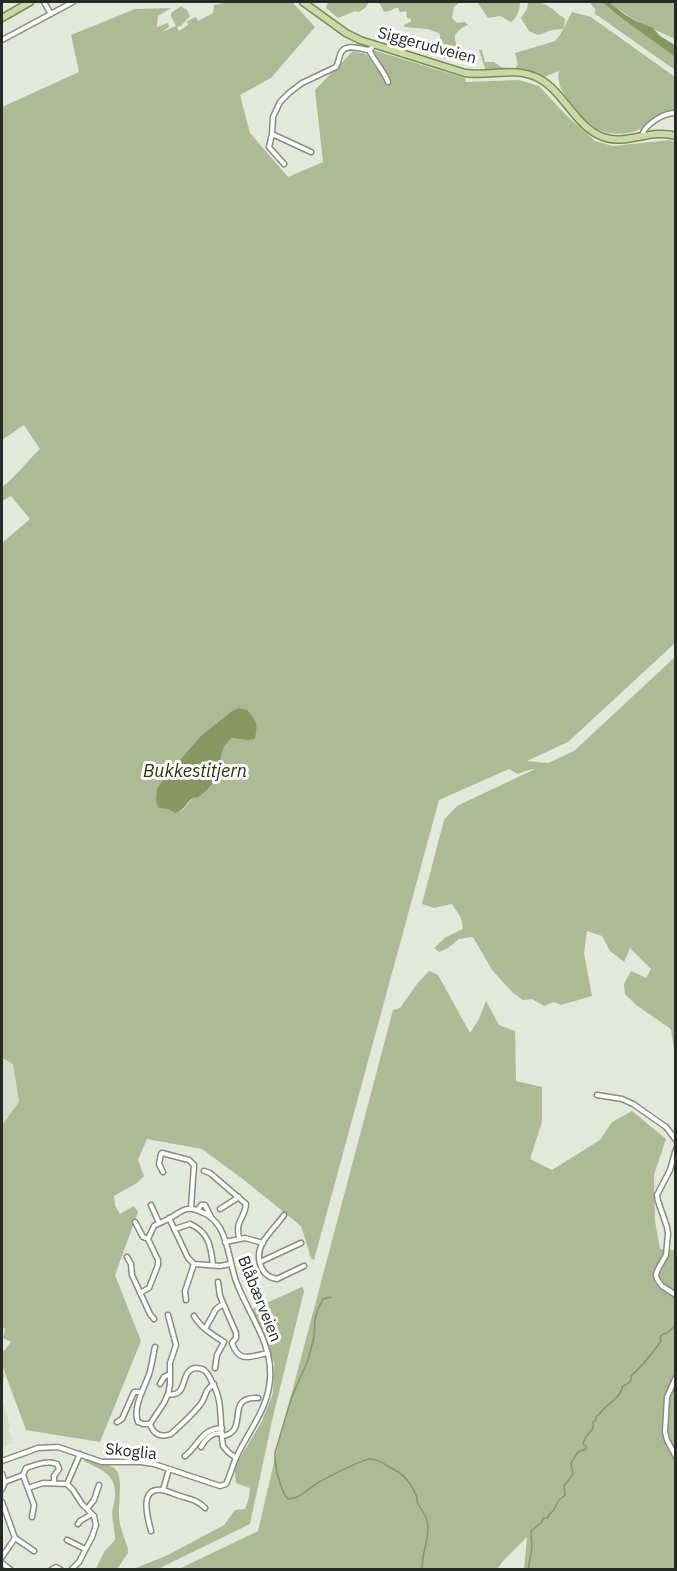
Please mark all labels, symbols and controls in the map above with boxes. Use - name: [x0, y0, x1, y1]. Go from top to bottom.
- street label: Siggerudveien: [375, 24, 479, 68]
- water label: Bukkestitjern: [143, 761, 247, 783]
- street label: Blåbærveien: [233, 1253, 285, 1345]
- street label: Skoglia: [104, 1440, 158, 1464]

